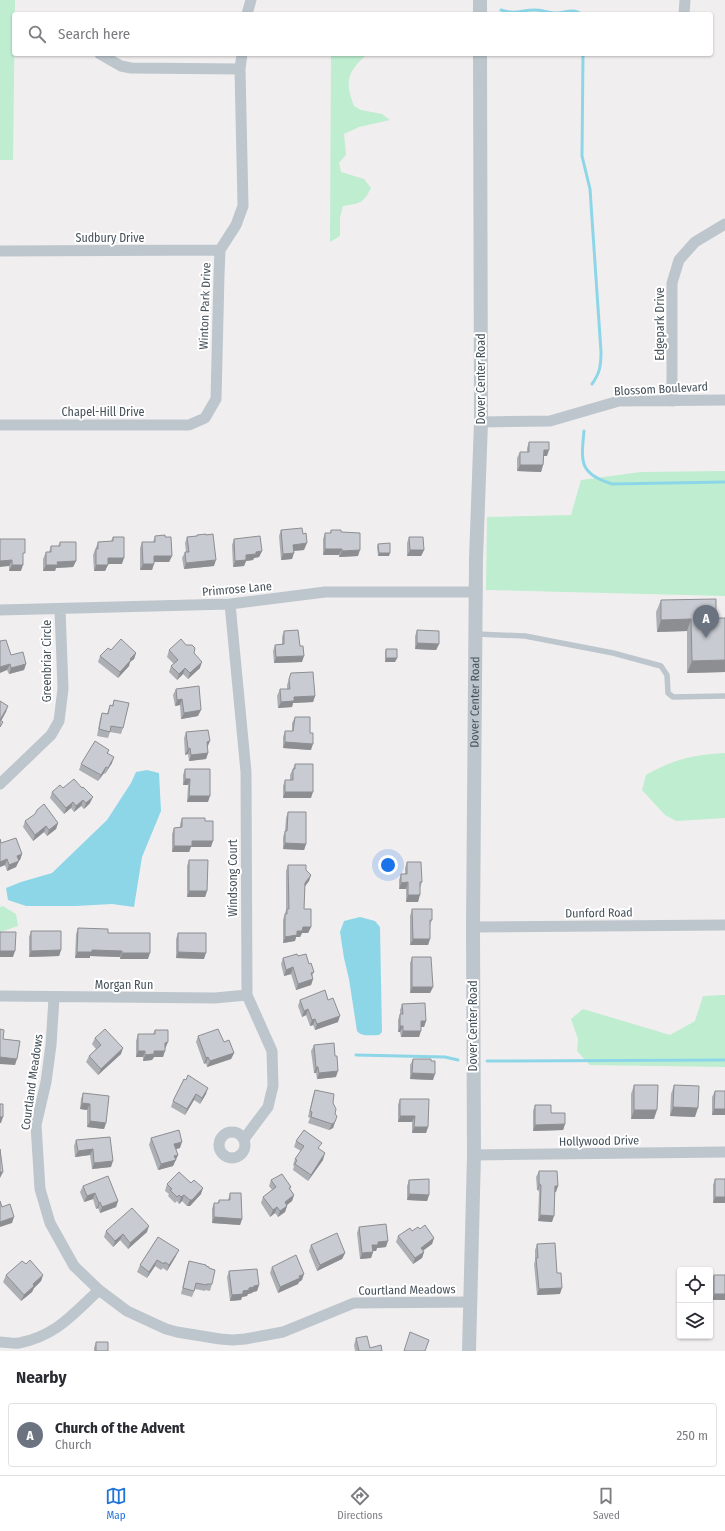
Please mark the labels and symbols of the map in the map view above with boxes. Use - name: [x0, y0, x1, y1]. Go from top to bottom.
- street label: Sudbury Drive: [75, 231, 145, 245]
- street label: Winton Park Drive: [196, 262, 214, 350]
- street label: Edgepark Drive: [653, 287, 667, 361]
- street label: Dover Center Road: [474, 333, 488, 425]
- street label: Blossom Boulevard: [614, 380, 708, 398]
- street label: Chapel-Hill Drive: [62, 405, 144, 419]
- street label: Primrose Lane: [202, 579, 272, 599]
- pin: A: [693, 605, 719, 638]
- street label: Greenbriar Circle: [40, 620, 54, 702]
- street label: Dover Center Road: [467, 656, 482, 748]
- street label: Windsong Court: [226, 839, 240, 917]
- your location: [378, 855, 398, 875]
- street label: Dunford Road: [565, 905, 633, 921]
- street label: Morgan Run: [95, 978, 153, 992]
- street label: Dover Center Road: [466, 980, 480, 1072]
- street label: Courtland Meadows: [18, 1033, 46, 1131]
- street label: Hollywood Drive: [559, 1133, 639, 1149]
- street label: Courtland Meadows: [358, 1282, 456, 1298]

